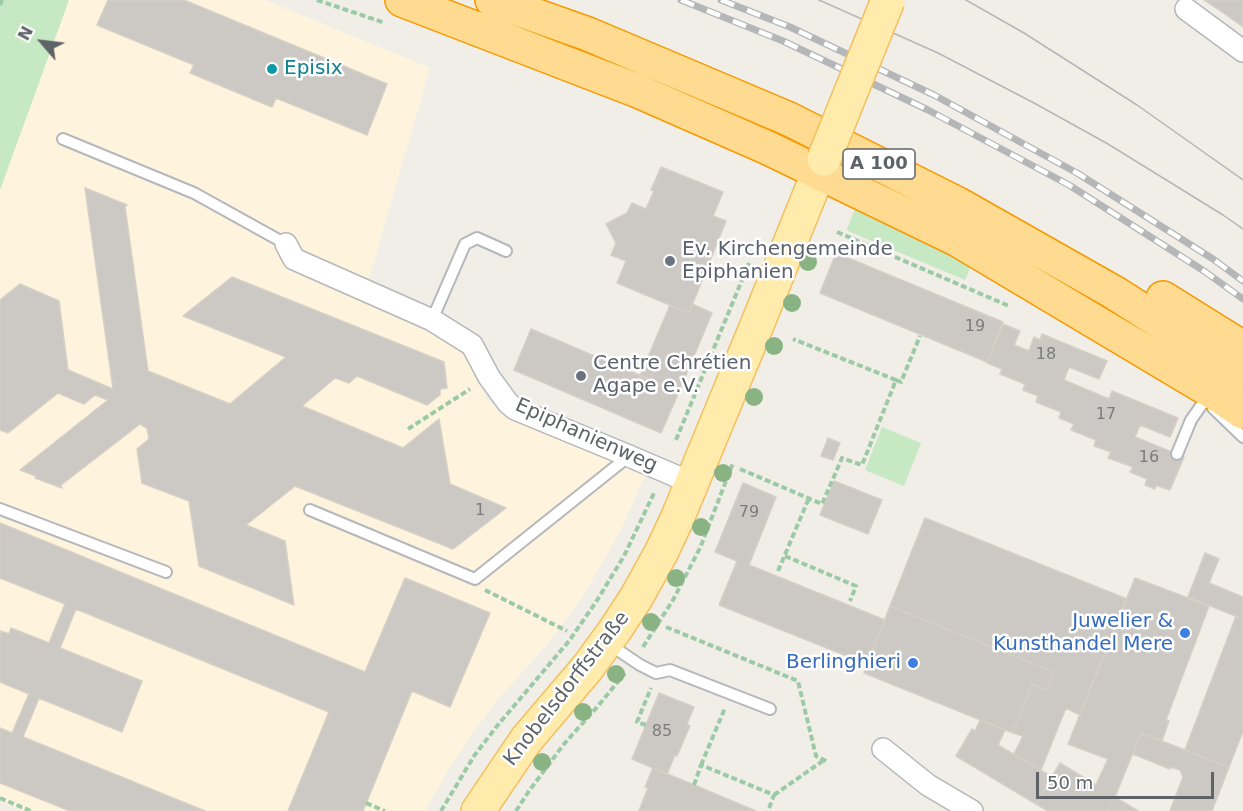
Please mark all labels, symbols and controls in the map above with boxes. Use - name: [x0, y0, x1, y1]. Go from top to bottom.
- north arrow: [12, 12, 72, 72]
- text: N: [14, 23, 37, 44]
- place label: Episix: [284, 57, 343, 81]
- marker: Episix: [265, 62, 279, 76]
- road number: A 100: [843, 149, 915, 179]
- place label: Ev. Kirchengemeinde Epiphanien: [682, 238, 893, 285]
- marker: Ev. Kirchengemeinde Epiphanien: [663, 254, 677, 268]
- house number: 19: [965, 317, 985, 337]
- house number: 18: [1036, 345, 1056, 365]
- place label: Centre Chrétien Agape e.V.: [593, 352, 751, 399]
- marker: Centre Chrétien Agape e.V.: [574, 369, 588, 383]
- street label: Epiphanienweg: [511, 394, 661, 478]
- house number: 17: [1096, 405, 1116, 425]
- house number: 16: [1139, 448, 1159, 468]
- house number: 1: [475, 501, 485, 521]
- house number: 79: [739, 503, 759, 523]
- street label: Knobelsdorffstraße: [499, 607, 635, 771]
- place label: Juwelier & Kunsthandel Mere: [993, 610, 1173, 657]
- marker: Juwelier & Kunsthandel Mere: [1178, 626, 1192, 640]
- place label: Berlinghieri: [786, 651, 901, 675]
- marker: Berlinghieri: [906, 656, 920, 670]
- house number: 85: [652, 722, 672, 742]
- scale bar: [1039, 760, 1218, 798]
- text: 50 m: [1047, 772, 1093, 793]

